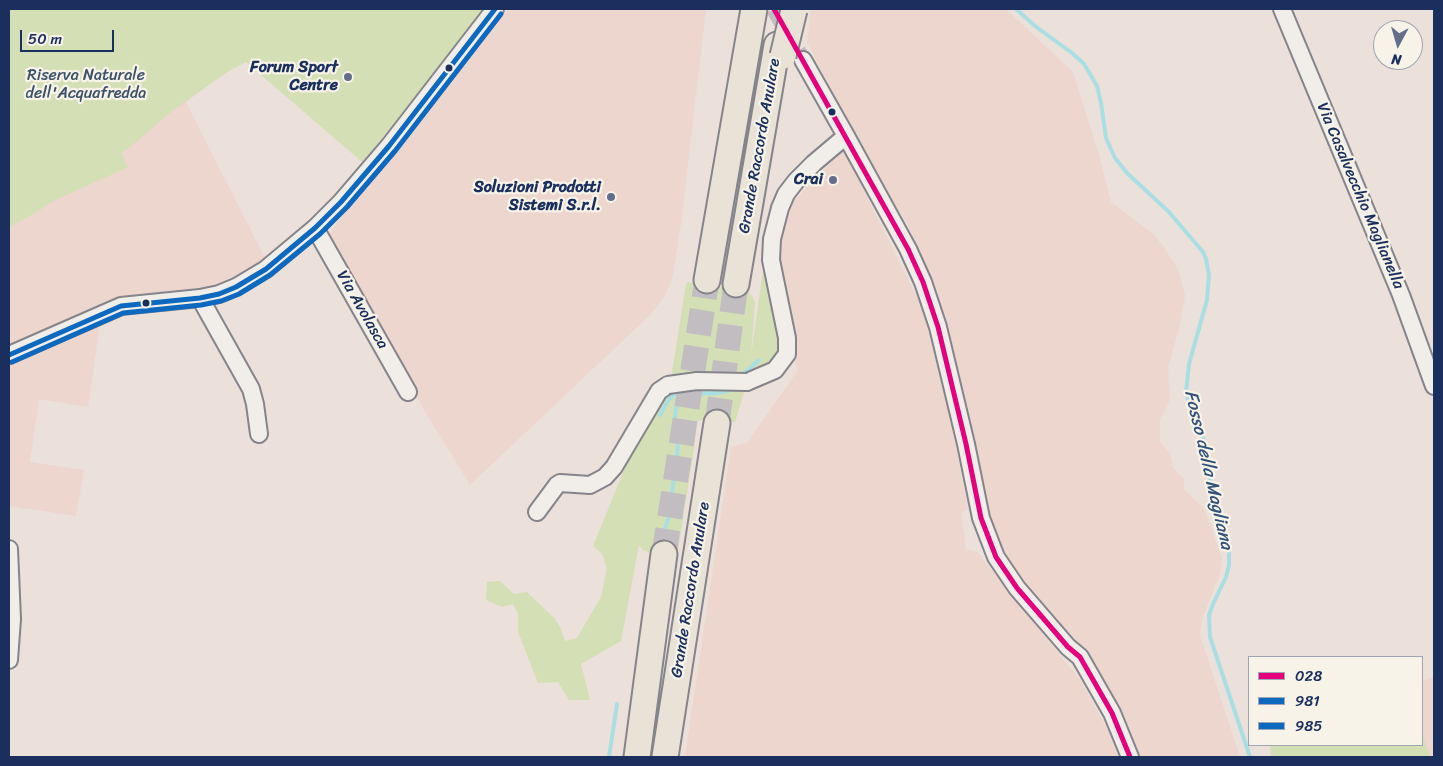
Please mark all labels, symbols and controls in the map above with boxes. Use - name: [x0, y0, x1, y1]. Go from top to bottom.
- scale bar: [22, 20, 116, 52]
- north arrow: [1373, 20, 1423, 70]
- text: 50 m: [28, 26, 62, 52]
- text: N: [1390, 46, 1403, 72]
- street label: Grande Raccordo Anulare: [735, 57, 785, 235]
- place label: Forum Sport Centre: [250, 58, 338, 96]
- unlabelled marker: [444, 63, 454, 73]
- park label: Riserva Naturale dell'Acquafredda: [26, 66, 146, 104]
- marker: Forum Sport Centre: [342, 71, 354, 83]
- street label: Via Casalvecchio Maglianella: [1312, 100, 1408, 292]
- unlabelled marker: [827, 107, 837, 117]
- place label: Crai: [794, 170, 823, 190]
- marker: Crai: [827, 174, 839, 186]
- place label: Soluzioni Prodotti Sistemi S.r.l.: [474, 178, 601, 216]
- marker: Soluzioni Prodotti Sistemi S.r.l.: [605, 191, 617, 203]
- street label: Via Avolasca: [332, 267, 392, 353]
- unlabelled marker: [141, 298, 151, 308]
- water label: Fosso della Magliana: [1179, 388, 1237, 552]
- street label: Grande Raccordo Anulare: [668, 501, 714, 679]
- legend: [1248, 656, 1423, 746]
- text: 028: [1295, 663, 1322, 689]
- text: 981: [1295, 688, 1320, 714]
- text: 985: [1295, 713, 1322, 739]

